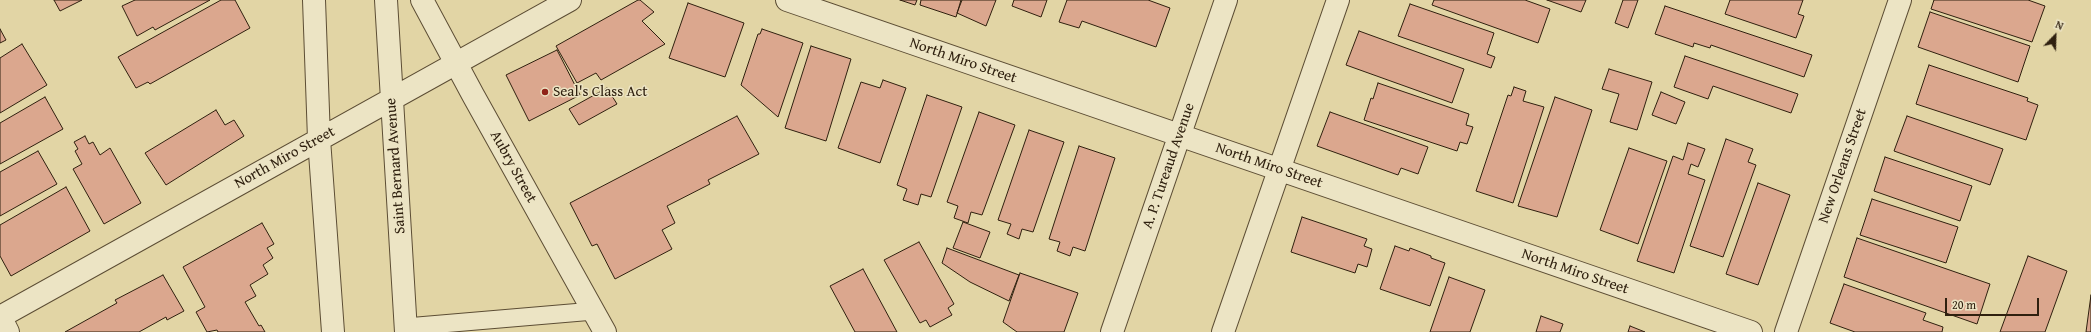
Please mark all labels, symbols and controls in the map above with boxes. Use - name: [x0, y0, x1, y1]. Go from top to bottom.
- north arrow: [2035, 16, 2075, 56]
- text: N: [2053, 16, 2066, 34]
- street label: North Miro Street: [907, 34, 1019, 88]
- place label: Seal's Class Act: [553, 83, 647, 101]
- marker: Seal's Class Act: [540, 87, 550, 97]
- street label: Saint Bernard Avenue: [382, 97, 410, 235]
- street label: A. P. Tureaud Avenue: [1139, 101, 1199, 231]
- street label: New Orleans Street: [1815, 106, 1871, 226]
- street label: North Miro Street: [232, 123, 338, 193]
- street label: Aubry Street: [486, 128, 540, 206]
- street label: North Miro Street: [1213, 139, 1325, 193]
- street label: North Miro Street: [1519, 245, 1631, 299]
- scale bar: [1947, 290, 2041, 316]
- text: 20 m: [1952, 296, 1976, 313]

